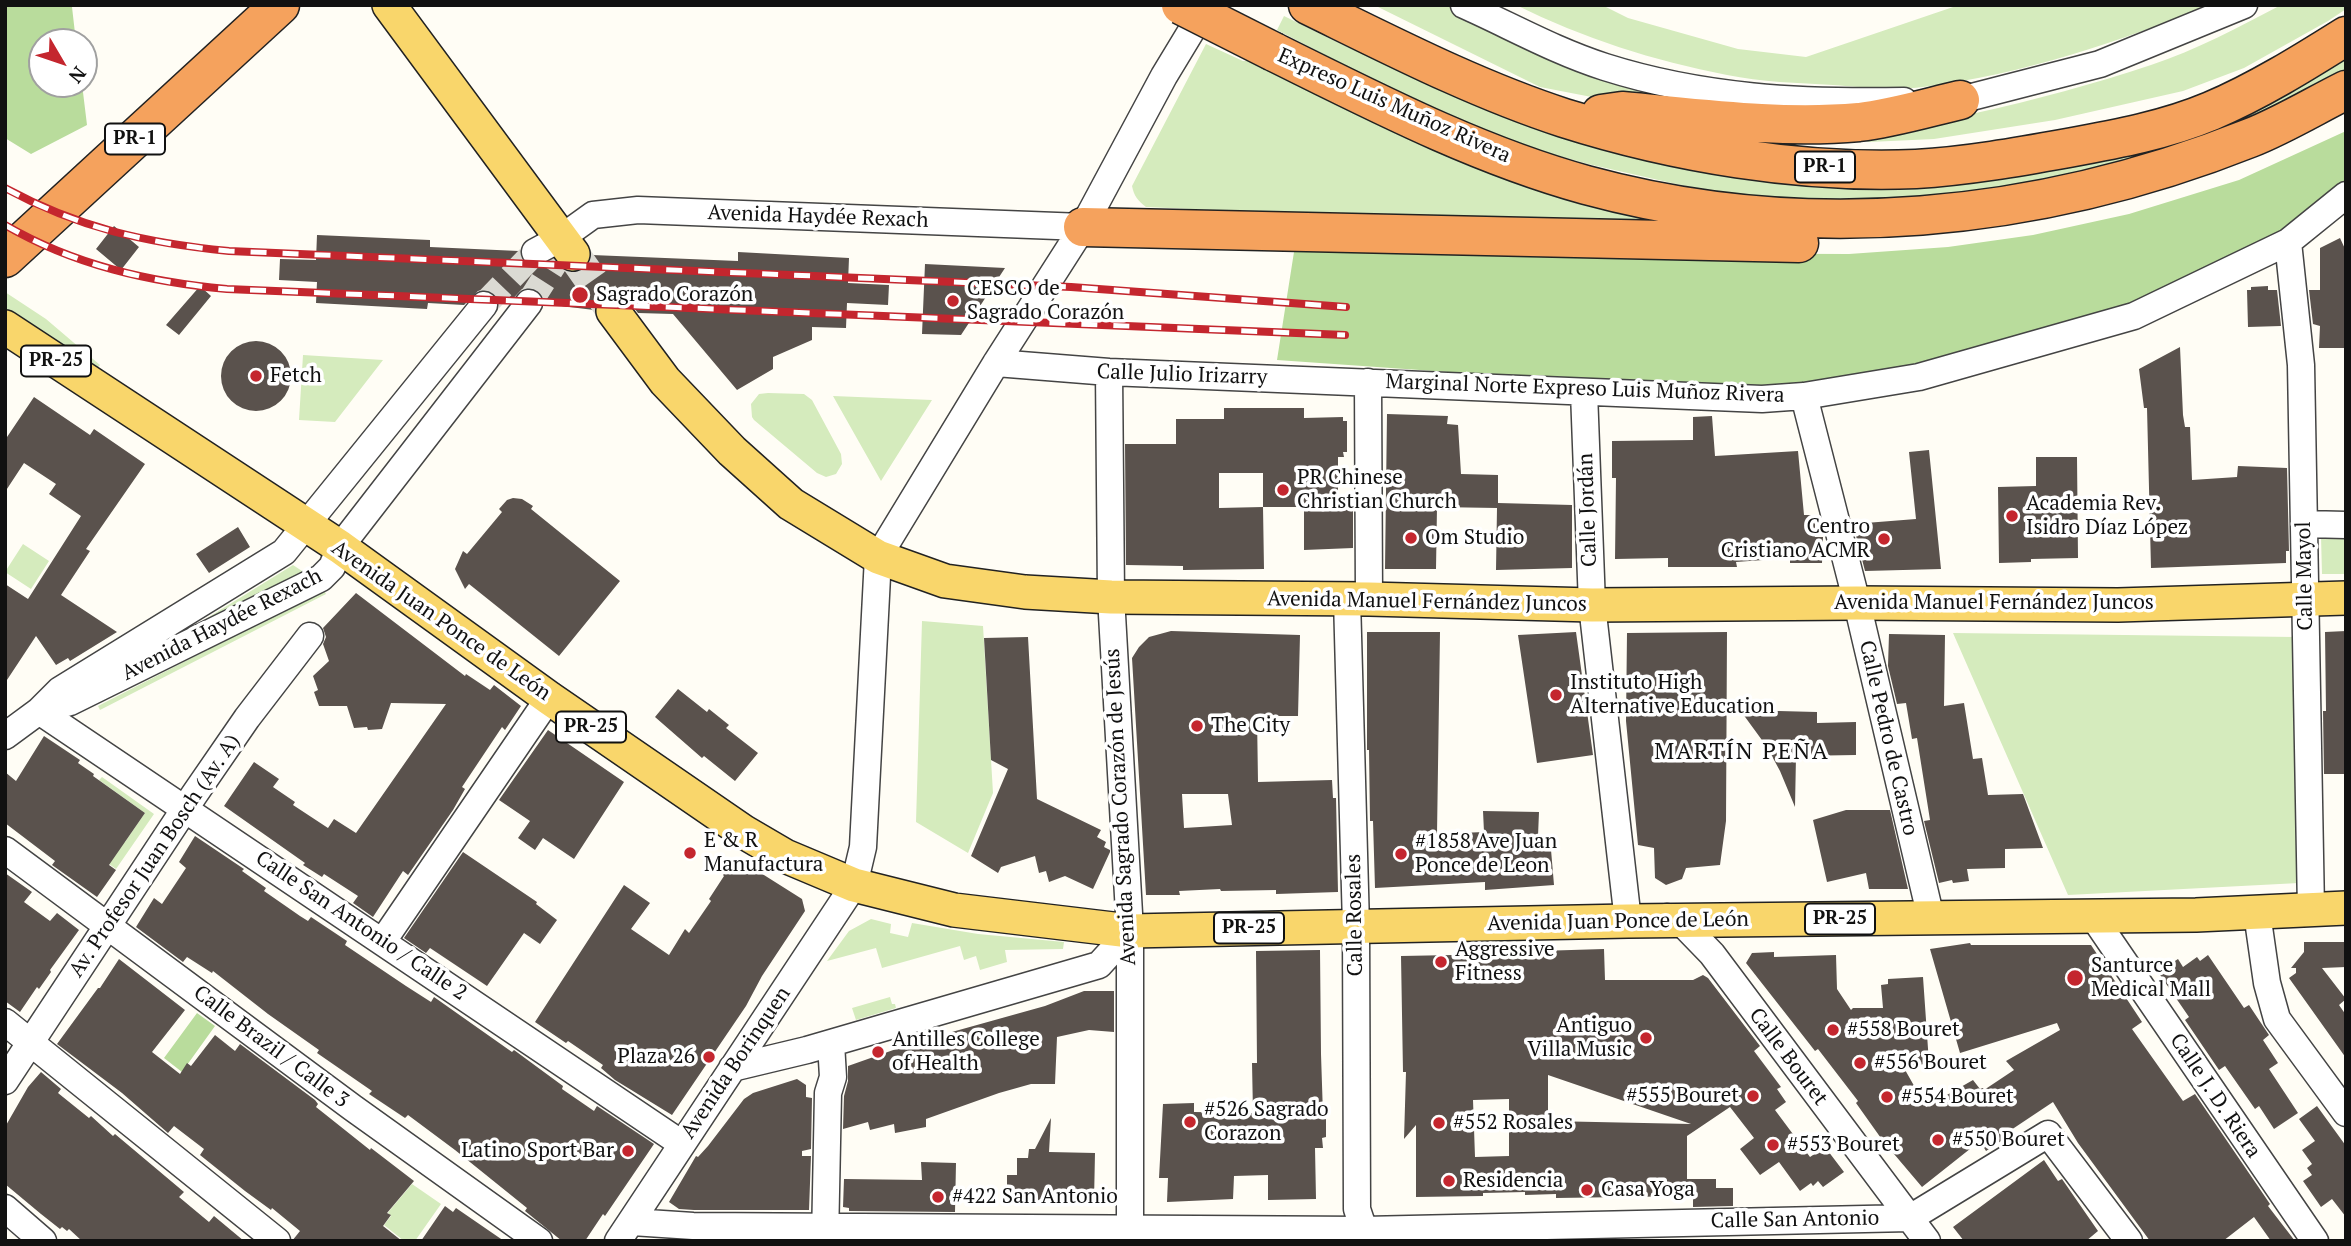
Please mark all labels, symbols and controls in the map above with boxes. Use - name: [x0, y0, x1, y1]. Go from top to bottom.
- north arrow: [28, 28, 98, 98]
- street label: Expreso Luis Muñoz Rivera: [1274, 43, 1514, 169]
- text: N: [64, 62, 92, 89]
- road number: PR-1: [105, 124, 165, 154]
- road number: PR-1: [1795, 152, 1855, 182]
- street label: Avenida Haydée Rexach: [707, 201, 929, 233]
- place label: CESCO de Sagrado Corazón: [967, 276, 1124, 326]
- place label: Sagrado Corazón: [596, 282, 753, 308]
- marker: Sagrado Corazón: [570, 285, 590, 305]
- marker: CESCO de Sagrado Corazón: [945, 293, 961, 309]
- road number: PR-25: [21, 346, 91, 376]
- street label: Calle Julio Irizarry: [1096, 359, 1268, 391]
- place label: Fetch: [270, 363, 322, 389]
- marker: Fetch: [248, 368, 264, 384]
- street label: Marginal Norte Expreso Luis Muñoz Rivera: [1385, 369, 1785, 409]
- street label: Calle Jordán: [1573, 453, 1603, 567]
- place label: PR Chinese Christian Church: [1297, 465, 1457, 515]
- marker: PR Chinese Christian Church: [1275, 482, 1291, 498]
- place label: Academia Rev. Isidro Díaz López: [2026, 491, 2188, 541]
- marker: Academia Rev. Isidro Díaz López: [2004, 508, 2020, 524]
- place label: Centro Cristiano ACMR: [1721, 514, 1870, 564]
- street label: Calle Mayol: [2291, 521, 2319, 631]
- place label: Om Studio: [1425, 525, 1524, 551]
- marker: Om Studio: [1403, 530, 1419, 546]
- marker: Centro Cristiano ACMR: [1876, 531, 1892, 547]
- street label: Avenida Juan Ponce de León: [327, 536, 555, 706]
- street label: Avenida Haydée Rexach: [118, 564, 326, 686]
- street label: Avenida Manuel Fernández Juncos: [1267, 587, 1587, 617]
- street label: Avenida Manuel Fernández Juncos: [1834, 590, 2154, 616]
- street label: Calle Pedro de Castro: [1853, 638, 1923, 838]
- street label: Avenida Sagrado Corazón de Jesús: [1100, 648, 1142, 966]
- place label: Instituto High Alternative Education: [1570, 670, 1775, 720]
- marker: Instituto High Alternative Education: [1548, 687, 1564, 703]
- road number: PR-25: [556, 712, 626, 742]
- place label: The City: [1211, 713, 1290, 739]
- marker: The City: [1189, 718, 1205, 734]
- street label: Av. Profesor Juan Bosch (Av. A): [64, 730, 246, 982]
- district label: MARTÍN PEÑA: [1656, 738, 1828, 766]
- place label: E & R Manufactura: [704, 828, 823, 878]
- place label: #1858 Ave Juan Ponce de Leon: [1415, 829, 1557, 879]
- marker: E & R Manufactura: [682, 845, 698, 861]
- street label: Calle San Antonio / Calle 2: [251, 846, 471, 1006]
- marker: #1858 Ave Juan Ponce de Leon: [1393, 846, 1409, 862]
- street label: Calle Rosales: [1341, 853, 1369, 977]
- road number: PR-25: [1805, 903, 1875, 934]
- street label: Avenida Juan Ponce de León: [1487, 907, 1749, 937]
- road number: PR-25: [1214, 912, 1284, 944]
- place label: Aggressive Fitness: [1455, 937, 1555, 987]
- place label: Santurce Medical Mall: [2091, 953, 2211, 1003]
- marker: Aggressive Fitness: [1433, 954, 1449, 970]
- marker: Santurce Medical Mall: [2065, 968, 2085, 988]
- street label: Calle Brazil / Calle 3: [188, 980, 354, 1114]
- street label: Avenida Borinquen: [676, 982, 796, 1144]
- street label: Calle Bouret: [1743, 1003, 1833, 1111]
- place label: Antiguo Villa Music: [1528, 1013, 1632, 1063]
- place label: #558 Bouret: [1847, 1017, 1960, 1043]
- marker: #558 Bouret: [1825, 1022, 1841, 1038]
- place label: Antilles College of Health: [892, 1027, 1040, 1077]
- street label: Calle J. D. Riera: [2164, 1029, 2266, 1163]
- marker: Antiguo Villa Music: [1638, 1030, 1654, 1046]
- place label: Plaza 26: [617, 1044, 695, 1070]
- marker: Antilles College of Health: [870, 1044, 886, 1060]
- marker: Plaza 26: [701, 1049, 717, 1065]
- place label: #556 Bouret: [1874, 1050, 1987, 1076]
- marker: #556 Bouret: [1852, 1055, 1868, 1071]
- place label: #555 Bouret: [1626, 1083, 1739, 1109]
- place label: #554 Bouret: [1901, 1084, 2014, 1110]
- marker: #555 Bouret: [1745, 1088, 1761, 1104]
- marker: #554 Bouret: [1879, 1089, 1895, 1105]
- place label: #526 Sagrado Corazon: [1204, 1097, 1329, 1147]
- place label: #552 Rosales: [1453, 1110, 1573, 1136]
- marker: #526 Sagrado Corazon: [1182, 1114, 1198, 1130]
- marker: #552 Rosales: [1431, 1115, 1447, 1131]
- place label: #550 Bouret: [1952, 1127, 2065, 1153]
- place label: #553 Bouret: [1787, 1132, 1900, 1158]
- marker: #550 Bouret: [1930, 1132, 1946, 1148]
- marker: #553 Bouret: [1765, 1137, 1781, 1153]
- place label: Latino Sport Bar: [461, 1138, 614, 1164]
- marker: Latino Sport Bar: [620, 1143, 636, 1159]
- place label: Residencia: [1463, 1168, 1563, 1194]
- marker: Residencia: [1441, 1173, 1457, 1189]
- place label: Casa Yoga: [1601, 1177, 1695, 1203]
- marker: Casa Yoga: [1579, 1182, 1595, 1198]
- place label: #422 San Antonio: [952, 1184, 1118, 1210]
- marker: #422 San Antonio: [930, 1189, 946, 1205]
- street label: Calle San Antonio: [1711, 1206, 1879, 1234]

